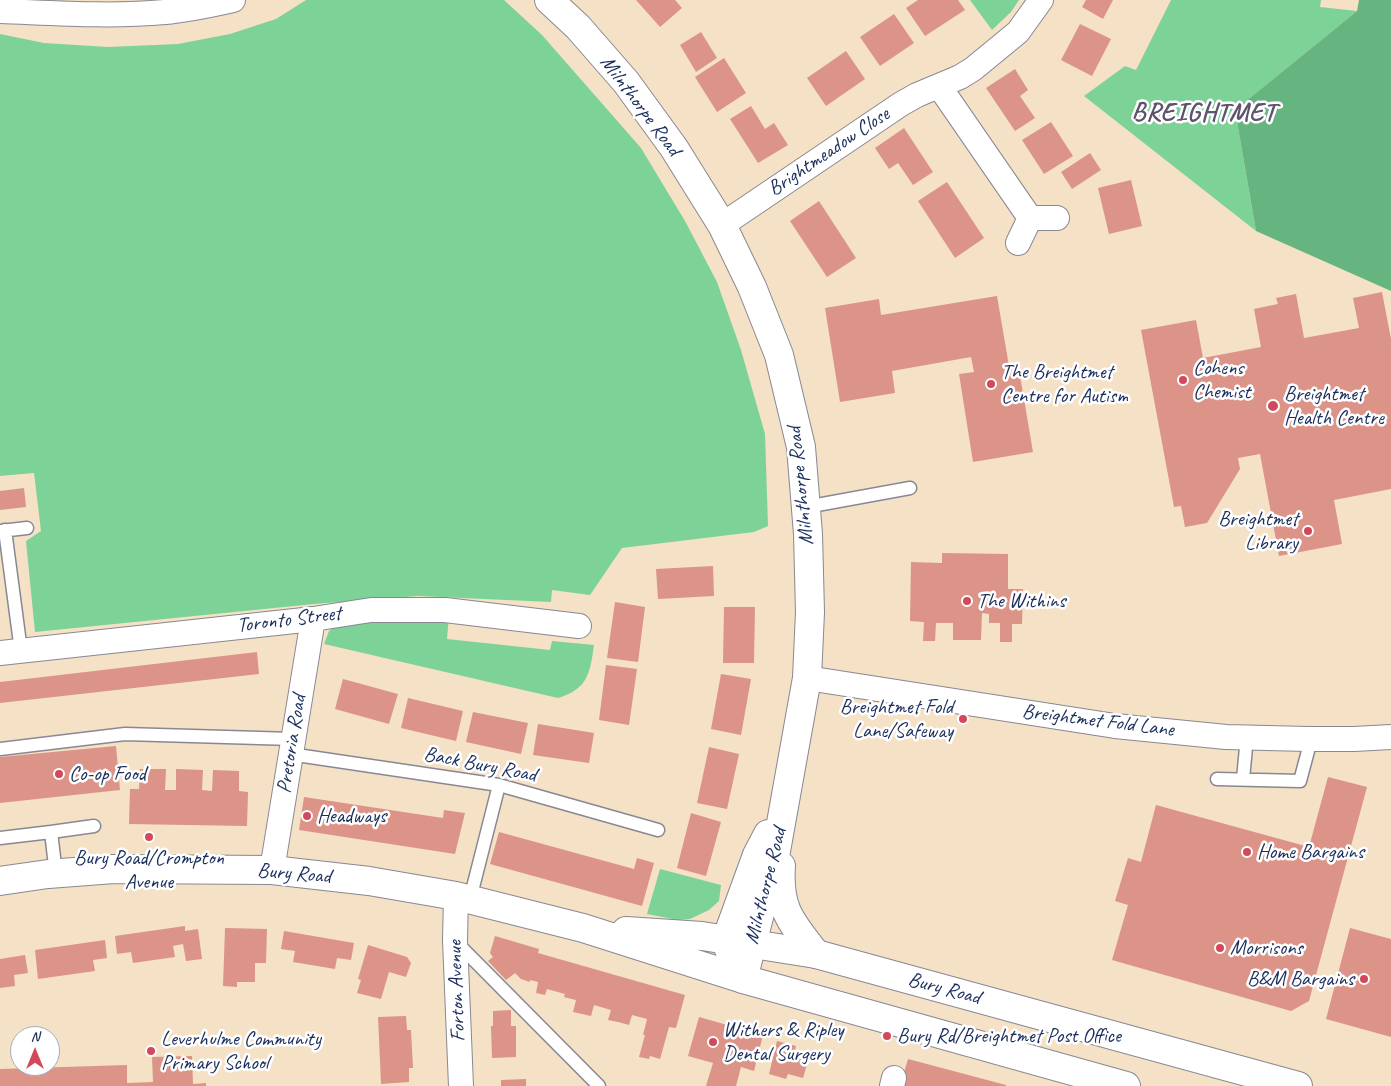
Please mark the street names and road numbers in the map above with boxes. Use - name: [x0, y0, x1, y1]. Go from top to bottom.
- street label: Milnthorpe Road: [594, 51, 686, 161]
- street label: Brightmeadow Close: [763, 102, 895, 202]
- street label: Milnthorpe Road: [782, 426, 820, 546]
- street label: Toronto Street: [235, 601, 343, 639]
- street label: Pretoria Road: [272, 693, 312, 795]
- street label: Breightmet Fold Lane: [1021, 699, 1175, 743]
- street label: Back Bury Road: [422, 742, 538, 788]
- street label: Milnthorpe Road: [739, 825, 793, 947]
- street label: Bury Road: [256, 858, 332, 890]
- street label: Forton Avenue: [443, 940, 471, 1042]
- street label: Bury Road: [905, 967, 983, 1011]

